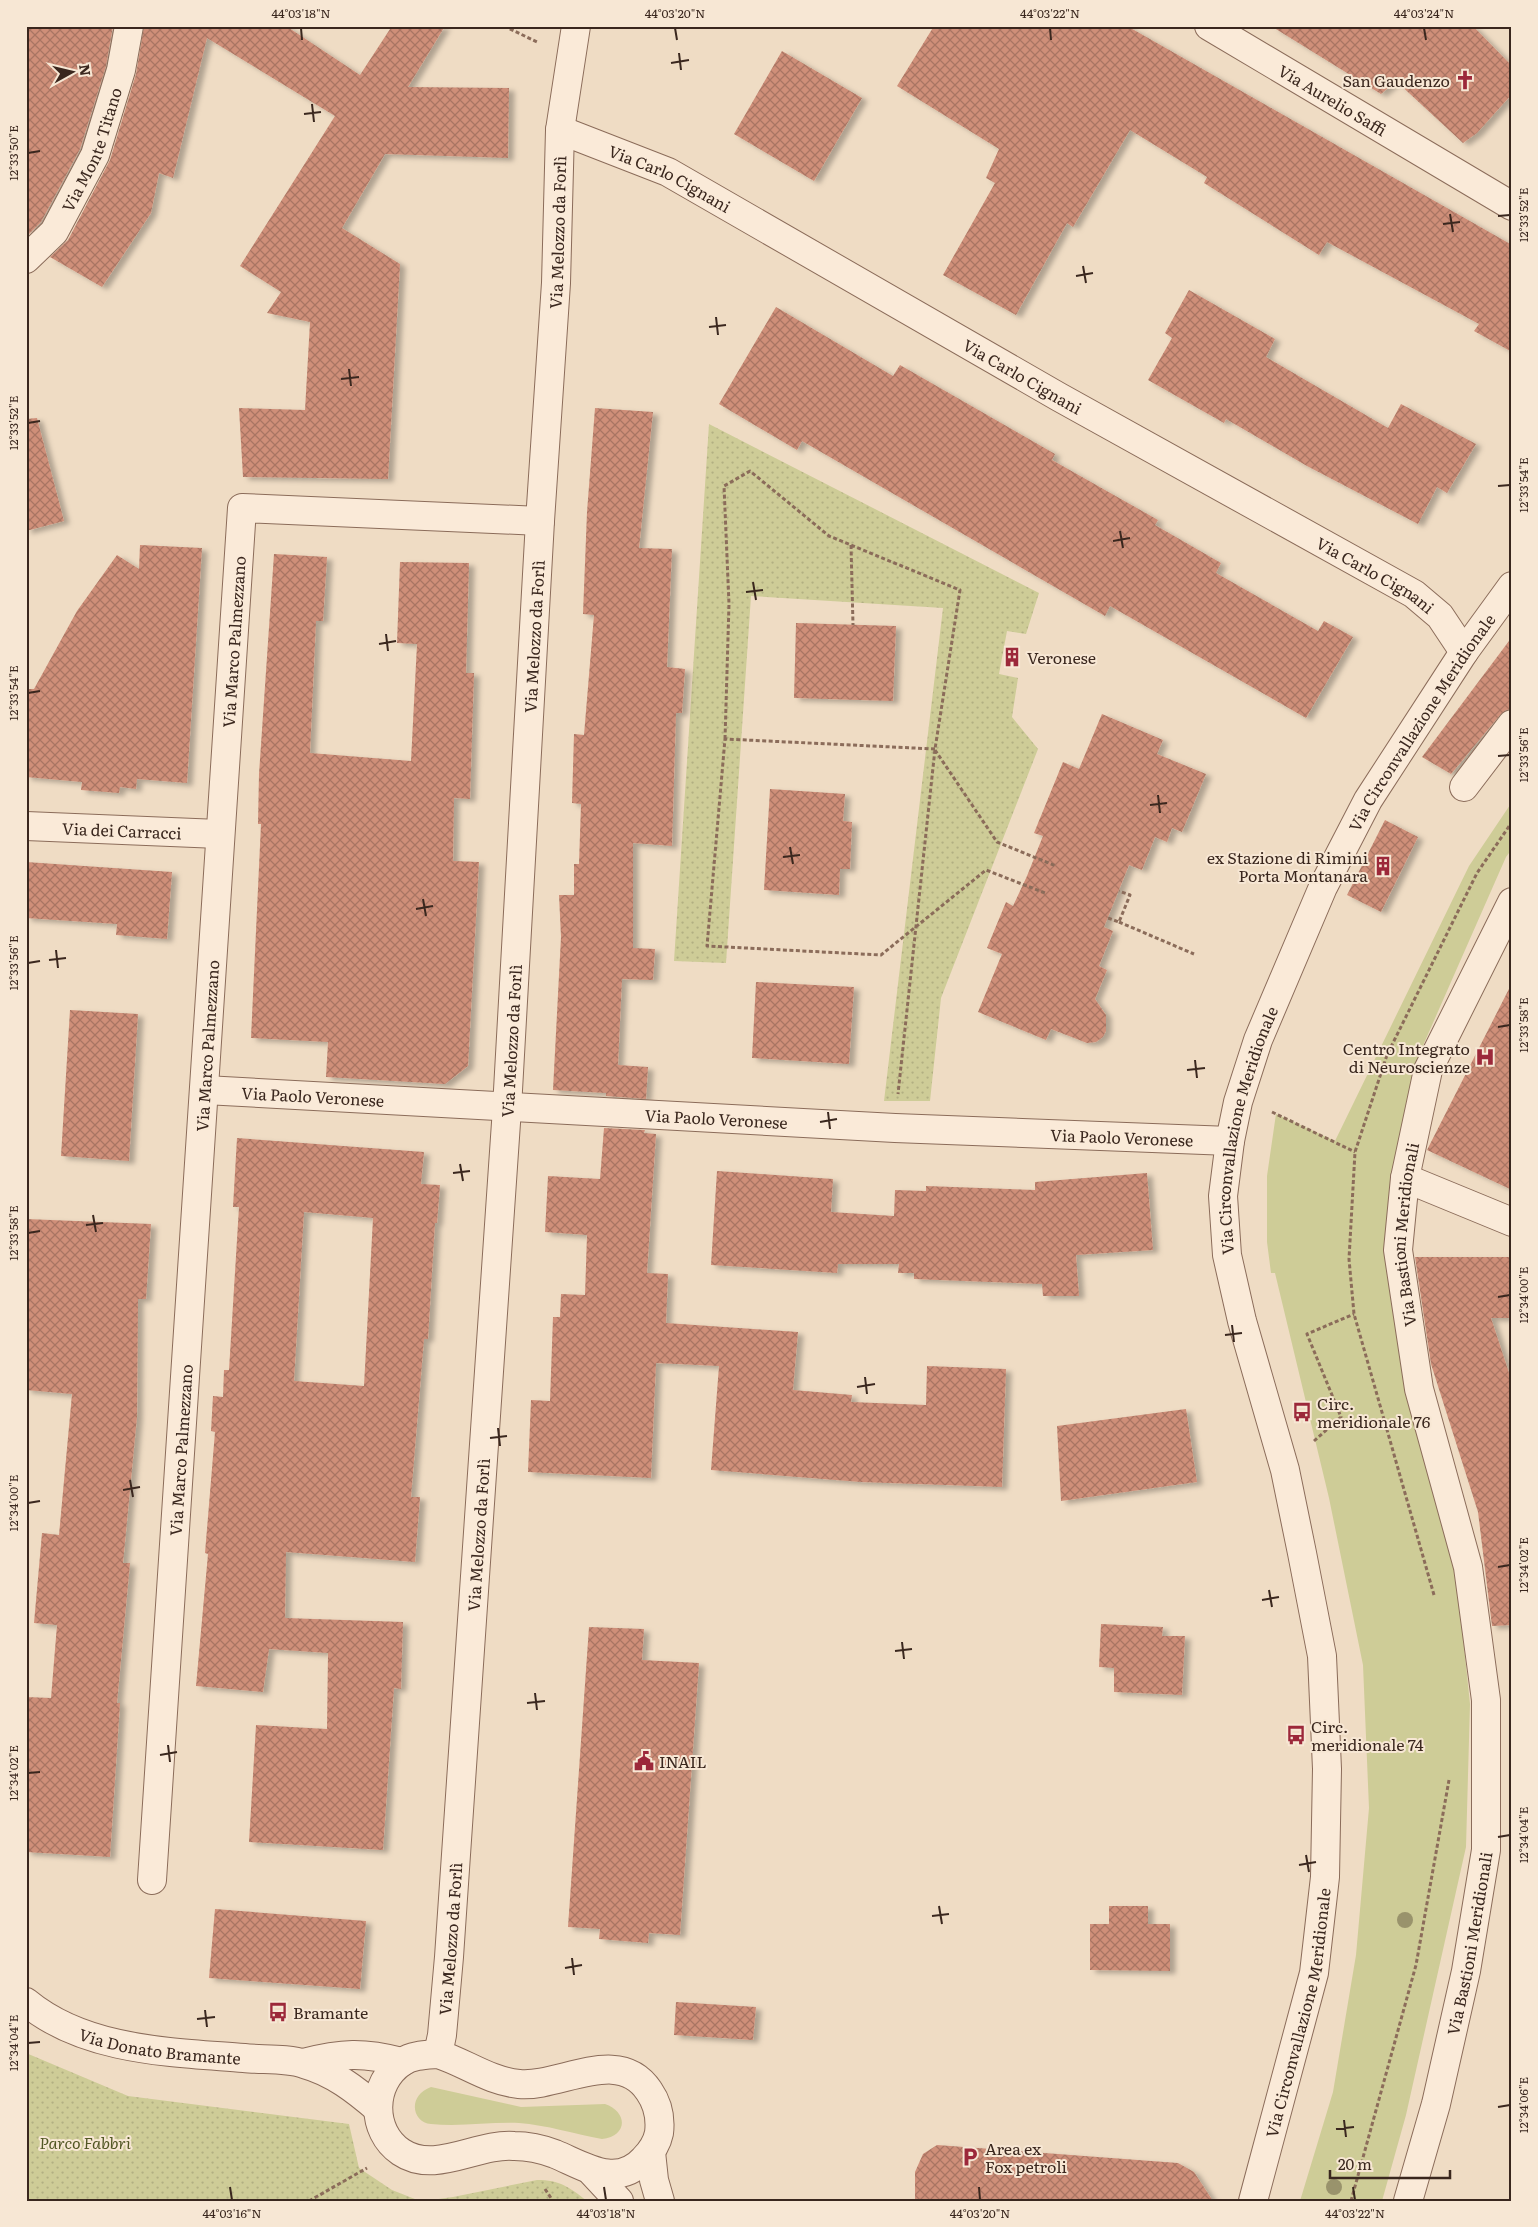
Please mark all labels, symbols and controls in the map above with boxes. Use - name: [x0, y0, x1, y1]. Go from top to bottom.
- text: 44°03'18"N: [271, 4, 331, 22]
- text: 44°03'20"N: [645, 4, 705, 22]
- text: 44°03'22"N: [1020, 4, 1080, 22]
- text: 44°03'24"N: [1394, 4, 1454, 22]
- north arrow: [48, 48, 98, 98]
- street label: Via Aurelio Saffi: [1274, 58, 1392, 141]
- text: N: [75, 63, 97, 78]
- place label: San Gaudenzo: [1342, 68, 1450, 92]
- church icon: San Gaudenzo: [1454, 69, 1476, 91]
- street label: Via Monte Titano: [55, 84, 127, 216]
- text: 12°33'50"E: [4, 125, 22, 181]
- street label: Via Carlo Cignani: [605, 138, 736, 218]
- street label: Via Melozzo da Forlì: [542, 155, 571, 310]
- text: 12°33'52"E: [1514, 187, 1532, 242]
- street label: Via Carlo Cignani: [959, 332, 1087, 420]
- text: 12°33'52"E: [4, 395, 22, 450]
- text: 12°33'54"E: [1514, 457, 1532, 513]
- street label: Via Carlo Cignani: [1312, 530, 1440, 619]
- street label: Via Marco Palmezzano: [216, 555, 251, 728]
- street label: Via Melozzo da Forlì: [517, 559, 550, 714]
- street label: Via Circonvallazione Meridionale: [1342, 608, 1500, 835]
- place label: Veronese: [1027, 645, 1096, 669]
- building icon: Veronese: [1001, 646, 1023, 668]
- text: 12°33'54"E: [4, 665, 22, 721]
- text: 12°33'56"E: [1514, 727, 1532, 783]
- street label: Via dei Carracci: [62, 816, 182, 844]
- place label: ex Stazione di Rimini Porta Montanara: [1207, 845, 1368, 887]
- building icon: ex Stazione di Rimini Porta Montanara: [1372, 855, 1394, 877]
- text: 12°33'56"E: [4, 935, 22, 991]
- street label: Via Marco Palmezzano: [189, 959, 224, 1132]
- street label: Via Melozzo da Forlì: [494, 964, 527, 1118]
- text: 12°33'58"E: [1514, 997, 1532, 1053]
- street label: Via Circonvallazione Meridionale: [1211, 1002, 1283, 1256]
- place label: Centro Integrato di Neuroscienze: [1343, 1036, 1470, 1078]
- hospital icon: Centro Integrato di Neuroscienze: [1474, 1046, 1496, 1068]
- street label: Via Paolo Veronese: [241, 1080, 385, 1112]
- street label: Via Paolo Veronese: [644, 1102, 788, 1134]
- street label: Via Paolo Veronese: [1050, 1122, 1194, 1152]
- street label: Via Bastioni Meridionali: [1386, 1140, 1424, 1328]
- text: 12°33'58"E: [4, 1205, 22, 1261]
- text: 12°34'00"E: [1514, 1266, 1532, 1323]
- street label: Via Marco Palmezzano: [163, 1363, 198, 1537]
- place label: Circ. meridionale 76: [1317, 1391, 1431, 1433]
- bus stop icon: Circ. meridionale 76: [1291, 1401, 1313, 1423]
- street label: Via Melozzo da Forlì: [461, 1457, 495, 1612]
- text: 12°34'00"E: [4, 1474, 22, 1531]
- text: 12°34'02"E: [1514, 1537, 1532, 1593]
- place label: Circ. meridionale 74: [1311, 1714, 1424, 1756]
- bus stop icon: Circ. meridionale 74: [1285, 1724, 1307, 1746]
- text: 12°34'02"E: [4, 1745, 22, 1801]
- place label: INAIL: [659, 1749, 707, 1773]
- public building icon: INAIL: [633, 1750, 655, 1772]
- text: 12°34'04"E: [1514, 1806, 1532, 1863]
- street label: Via Bastioni Meridionali: [1440, 1850, 1498, 2037]
- street label: Via Melozzo da Forlì: [432, 1862, 467, 2016]
- street label: Via Circonvallazione Meridionale: [1259, 1887, 1336, 2140]
- place label: Bramante: [293, 2000, 368, 2024]
- bus stop icon: Bramante: [267, 2001, 289, 2023]
- text: 12°34'04"E: [4, 2014, 22, 2071]
- street label: Via Donato Bramante: [76, 2021, 242, 2070]
- text: 12°34'06"E: [1514, 2076, 1532, 2133]
- park label: Parco Fabbri: [39, 2130, 131, 2154]
- place label: Area ex Fox petroli: [985, 2136, 1067, 2178]
- parking icon: Area ex Fox petroli: [959, 2146, 981, 2168]
- scale bar: [1330, 2147, 1450, 2179]
- text: 20 m: [1338, 2152, 1372, 2175]
- text: 44°03'16"N: [203, 2204, 262, 2222]
- text: 44°03'18"N: [576, 2204, 636, 2222]
- text: 44°03'20"N: [950, 2204, 1010, 2222]
- text: 44°03'22"N: [1325, 2204, 1385, 2222]

